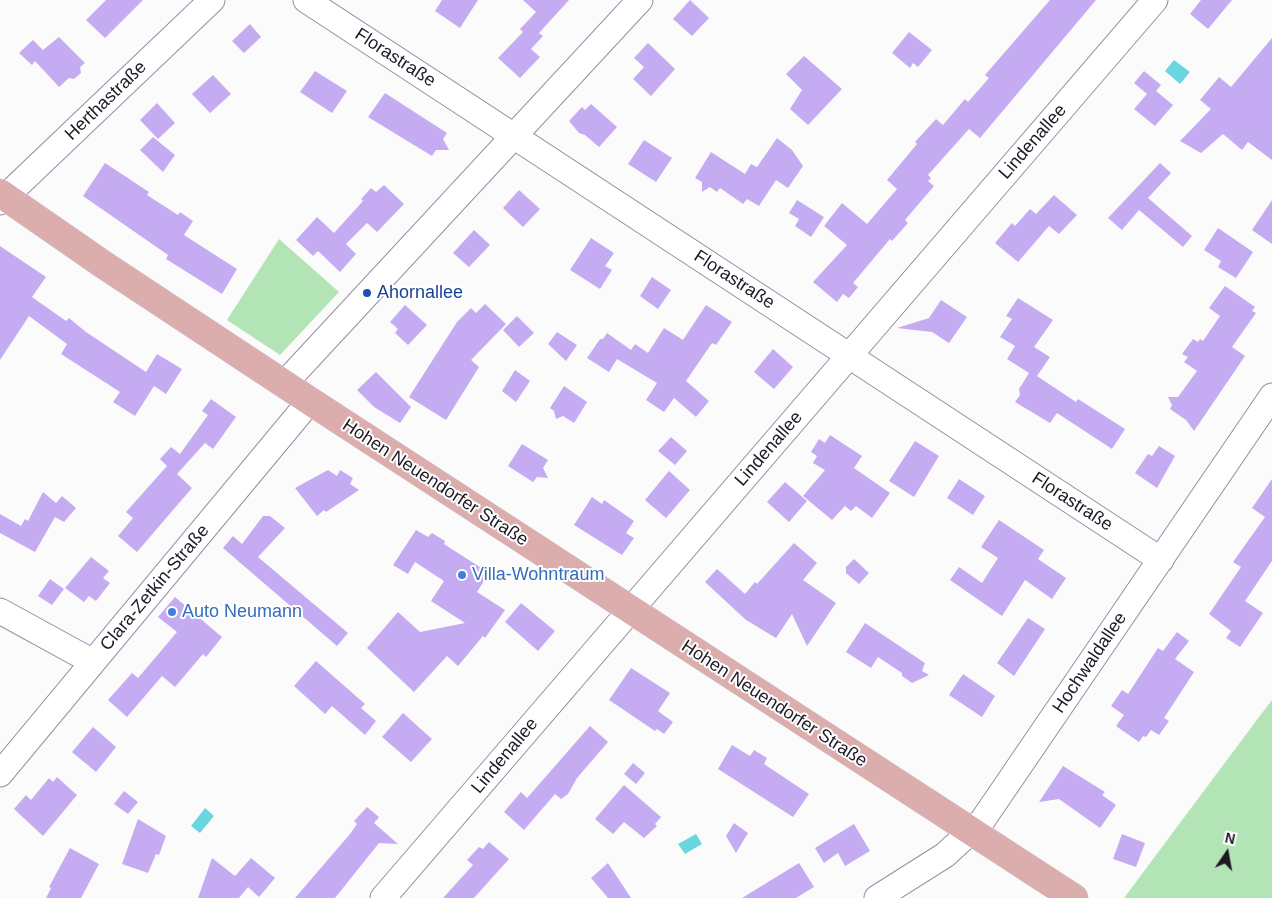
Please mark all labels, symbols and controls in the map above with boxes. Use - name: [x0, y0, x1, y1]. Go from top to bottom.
- street label: Florastraße: [351, 24, 439, 92]
- street label: Herthastraße: [61, 57, 151, 145]
- street label: Lindenallee: [995, 100, 1071, 184]
- street label: Florastraße: [690, 246, 778, 314]
- place label: Ahornallee: [377, 282, 463, 304]
- marker: Ahornallee: [361, 287, 373, 299]
- street label: Lindenallee: [731, 407, 807, 491]
- street label: Hohen Neuendorfer Straße: [338, 415, 532, 551]
- street label: Florastraße: [1028, 468, 1116, 536]
- street label: Clara-Zetkin-Straße: [96, 521, 214, 655]
- place label: Villa-Wohntraum: [472, 564, 604, 586]
- marker: Villa-Wohntraum: [456, 569, 468, 581]
- place label: Auto Neumann: [182, 601, 302, 623]
- marker: Auto Neumann: [166, 606, 178, 618]
- street label: Hochwaldallee: [1048, 608, 1132, 718]
- street label: Hohen Neuendorfer Straße: [677, 636, 871, 772]
- street label: Lindenallee: [467, 714, 543, 798]
- north arrow: [1202, 828, 1252, 878]
- text: N: [1224, 829, 1237, 847]

